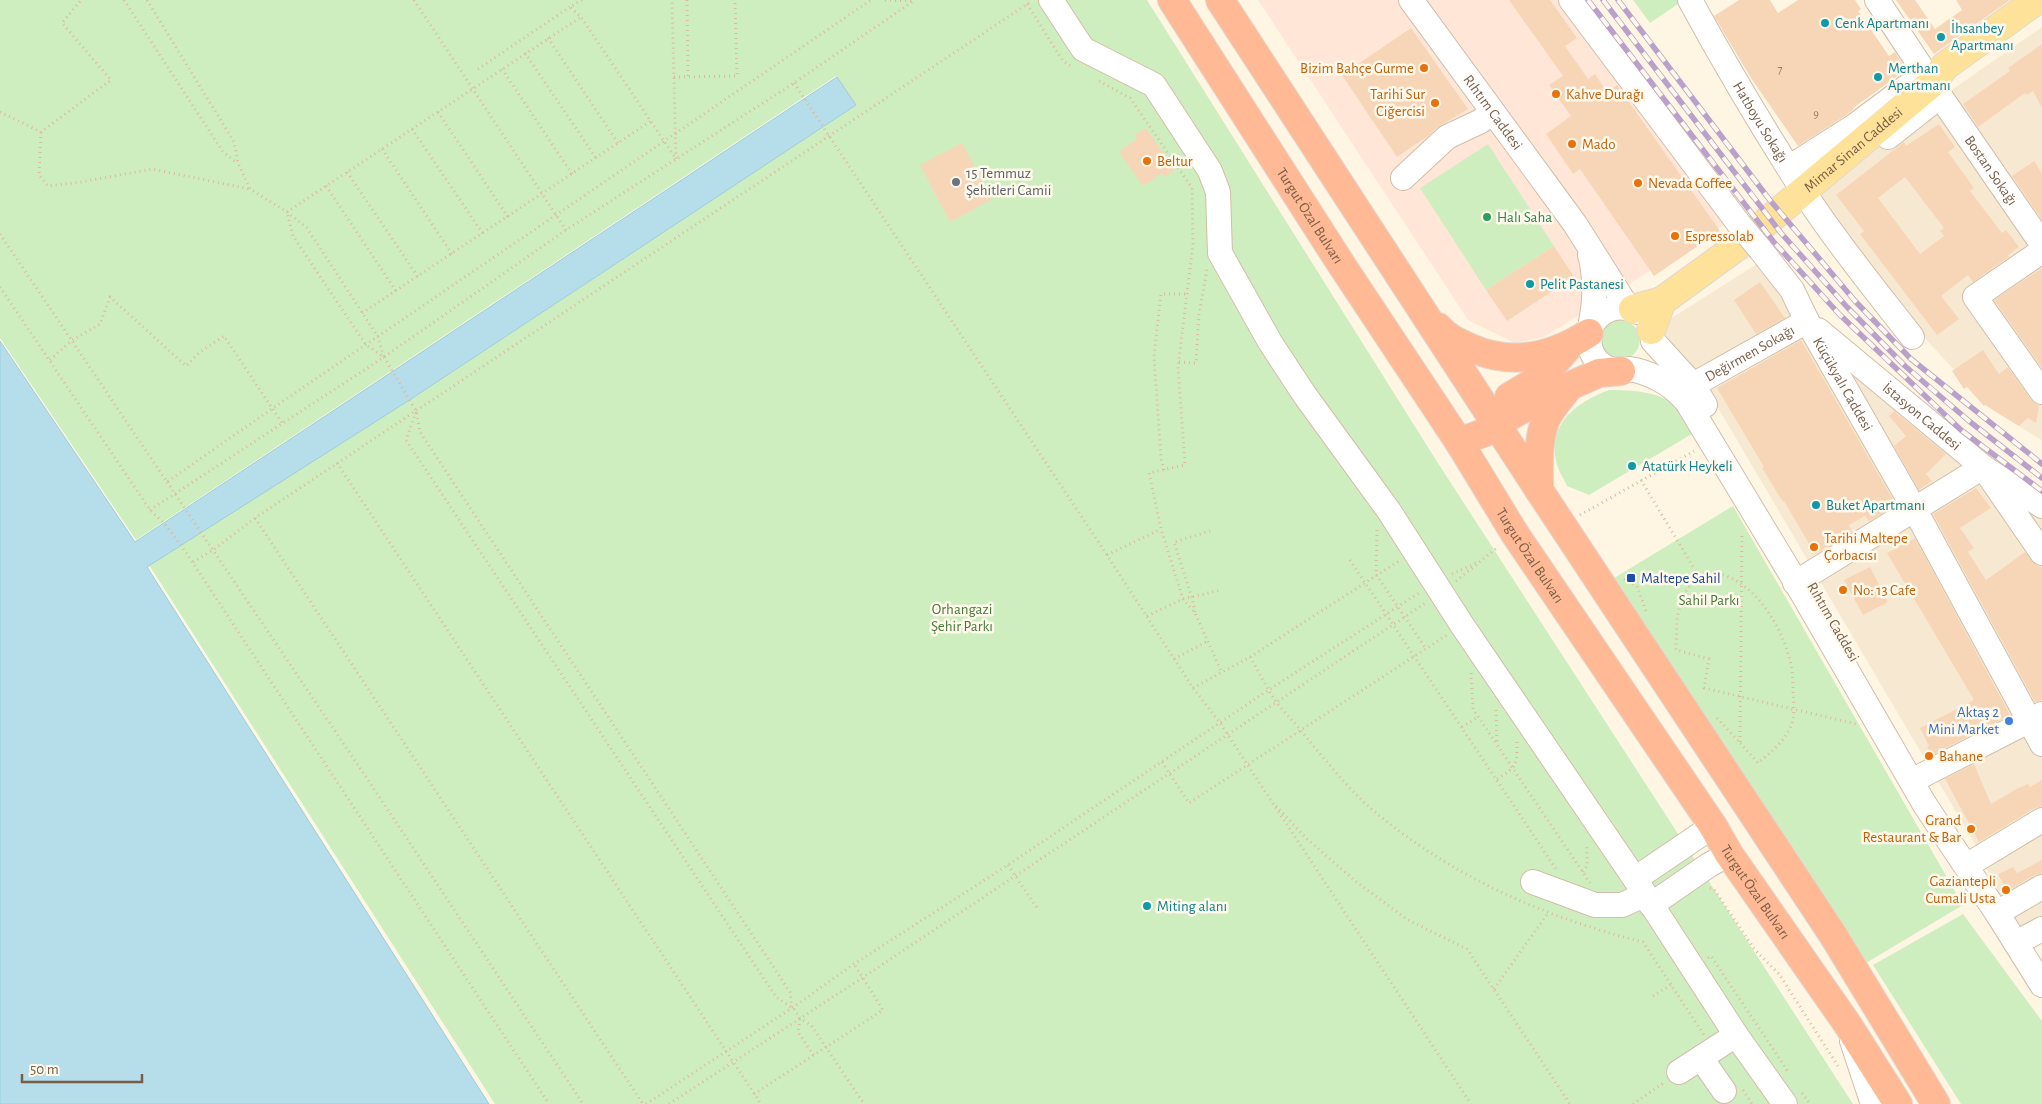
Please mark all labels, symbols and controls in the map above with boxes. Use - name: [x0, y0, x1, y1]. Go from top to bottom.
- place label: Cenk Apartmanı: [1835, 16, 1929, 31]
- marker: Cenk Apartmanı: [1819, 17, 1831, 29]
- place label: İhsanbey Apartmanı: [1951, 19, 2014, 53]
- marker: İhsanbey Apartmanı: [1935, 31, 1947, 43]
- place label: Bizim Bahçe Gurme: [1300, 61, 1414, 76]
- place label: Merthan Apartmanı: [1888, 61, 1951, 93]
- marker: Bizim Bahçe Gurme: [1418, 62, 1430, 74]
- house number: 7: [1777, 63, 1783, 75]
- marker: Merthan Apartmanı: [1872, 71, 1884, 83]
- street label: Rıhtım Caddesi: [1461, 72, 1525, 153]
- street label: Hatboyu Sokağı: [1730, 79, 1791, 165]
- place label: Tarihi Sur Ciğercisi: [1370, 87, 1425, 119]
- place label: Kahve Durağı: [1566, 87, 1644, 102]
- marker: Kahve Durağı: [1550, 88, 1562, 100]
- marker: Tarihi Sur Ciğercisi: [1429, 97, 1441, 109]
- street label: Mimar Sinan Caddesi: [1801, 104, 1905, 195]
- house number: 9: [1813, 108, 1819, 120]
- street label: Bostan Sokağı: [1962, 133, 2020, 208]
- place label: Mado: [1582, 137, 1616, 152]
- marker: Mado: [1566, 138, 1578, 150]
- place label: Beltur: [1157, 154, 1193, 169]
- marker: Beltur: [1141, 155, 1153, 167]
- street label: Turgut Özal Bulvarı: [1274, 165, 1346, 266]
- place label: 15 Temmuz Şehitleri Camii: [966, 166, 1051, 198]
- marker: 15 Temmuz Şehitleri Camii: [950, 176, 962, 188]
- place label: Nevada Coffee: [1648, 176, 1732, 191]
- marker: Nevada Coffee: [1632, 177, 1644, 189]
- place label: Halı Saha: [1497, 210, 1552, 225]
- marker: Halı Saha: [1481, 211, 1493, 223]
- place label: Espressolab: [1685, 229, 1754, 244]
- marker: Espressolab: [1669, 230, 1681, 242]
- place label: Pelit Pastanesi: [1540, 277, 1624, 292]
- marker: Pelit Pastanesi: [1524, 278, 1536, 290]
- street label: Değirmen Sokağı: [1702, 322, 1797, 384]
- street label: Küçükyalı Caddesi: [1810, 335, 1876, 433]
- street label: İstasyon Caddesi: [1880, 378, 1964, 453]
- place label: Atatürk Heykeli: [1642, 459, 1733, 474]
- marker: Atatürk Heykeli: [1626, 460, 1638, 472]
- place label: Buket Apartmanı: [1826, 498, 1925, 513]
- marker: Buket Apartmanı: [1810, 499, 1822, 511]
- street label: Turgut Özal Bulvarı: [1494, 505, 1567, 606]
- place label: Tarihi Maltepe Çorbacısı: [1824, 531, 1908, 563]
- marker: Tarihi Maltepe Çorbacısı: [1808, 541, 1820, 553]
- place label: Maltepe Sahil: [1641, 571, 1721, 586]
- marker: Maltepe Sahil: [1625, 572, 1637, 584]
- street label: Rıhtım Caddesi: [1804, 580, 1862, 664]
- place label: No: 13 Cafe: [1853, 583, 1916, 598]
- marker: No: 13 Cafe: [1837, 584, 1849, 596]
- park label: Sahil Parkı: [1679, 593, 1739, 608]
- park label: Orhangazi Şehir Parkı: [931, 602, 993, 634]
- place label: Aktaş 2 Mini Market: [1928, 705, 1999, 737]
- marker: Aktaş 2 Mini Market: [2003, 715, 2015, 727]
- place label: Bahane: [1939, 749, 1983, 764]
- marker: Bahane: [1923, 750, 1935, 762]
- place label: Grand Restaurant & Bar: [1862, 813, 1961, 845]
- marker: Grand Restaurant & Bar: [1965, 823, 1977, 835]
- street label: Turgut Özal Bulvarı: [1718, 842, 1793, 942]
- place label: Gaziantepli Cumali Usta: [1925, 874, 1996, 906]
- marker: Gaziantepli Cumali Usta: [2000, 884, 2012, 896]
- place label: Miting alanı: [1157, 899, 1227, 914]
- marker: Miting alanı: [1141, 900, 1153, 912]
- scale bar: [22, 1052, 142, 1084]
- text: 50 m: [30, 1062, 59, 1077]

